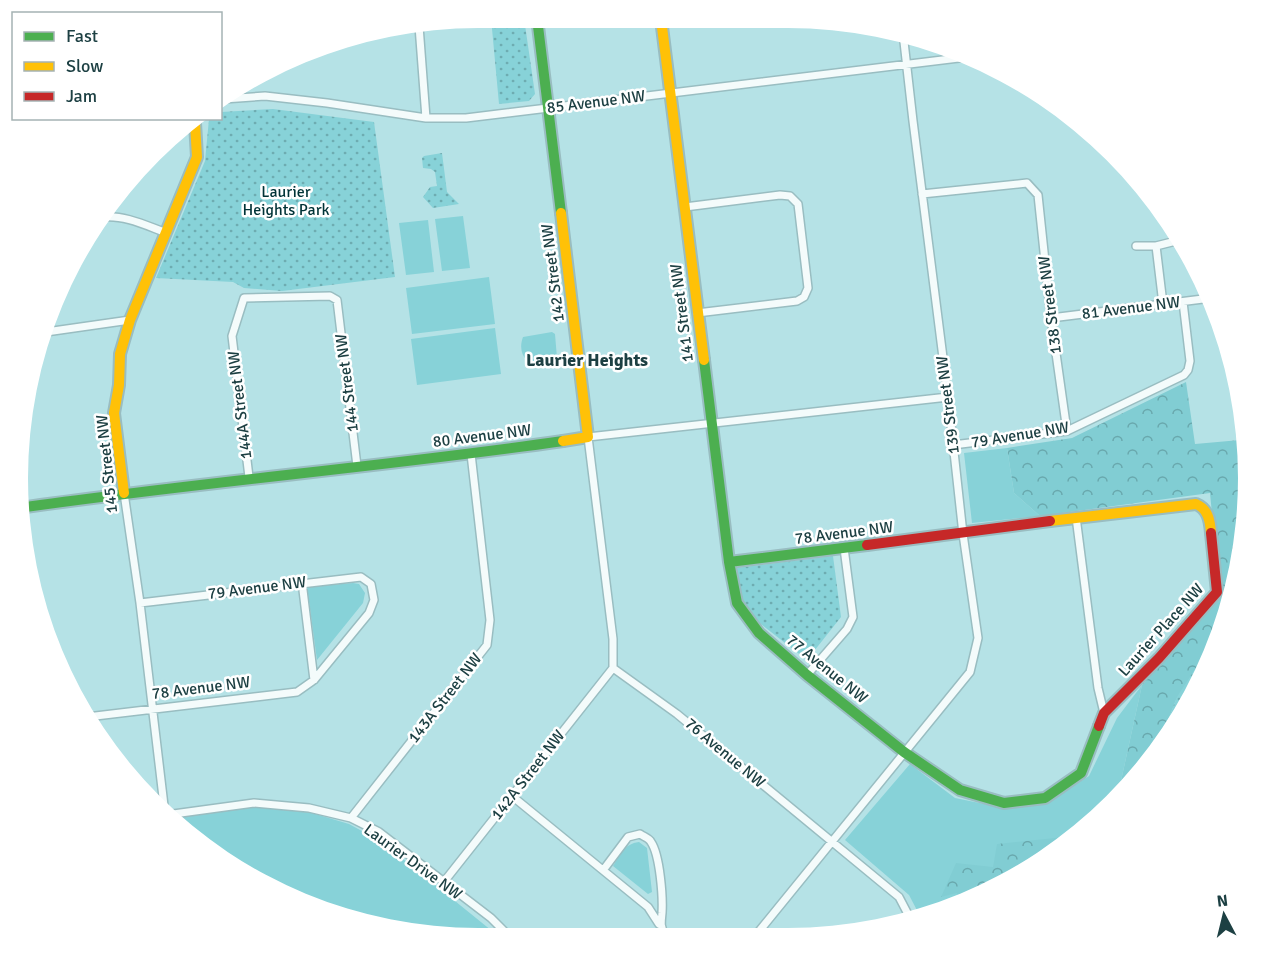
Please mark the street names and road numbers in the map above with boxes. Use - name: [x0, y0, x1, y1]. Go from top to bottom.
- street label: 85 Avenue NW: [546, 86, 647, 118]
- street label: 142 Street NW: [537, 222, 569, 323]
- street label: 138 Street NW: [1034, 254, 1066, 355]
- street label: 141 Street NW: [666, 262, 698, 363]
- street label: 81 Avenue NW: [1081, 292, 1182, 324]
- street label: 144 Street NW: [331, 332, 363, 433]
- street label: 144A Street NW: [223, 349, 257, 460]
- street label: 139 Street NW: [932, 354, 964, 455]
- street label: 145 Street NW: [92, 413, 122, 514]
- street label: 79 Avenue NW: [970, 417, 1071, 453]
- street label: 80 Avenue NW: [432, 420, 533, 452]
- street label: 78 Avenue NW: [794, 517, 895, 549]
- street label: 79 Avenue NW: [207, 572, 308, 604]
- street label: Laurier Place NW: [1114, 579, 1208, 681]
- street label: 77 Avenue NW: [782, 630, 872, 708]
- street label: 143A Street NW: [404, 649, 487, 747]
- street label: 78 Avenue NW: [151, 672, 252, 704]
- street label: 76 Avenue NW: [681, 714, 770, 793]
- street label: 142A Street NW: [487, 726, 570, 824]
- street label: Laurier Drive NW: [360, 820, 466, 905]

